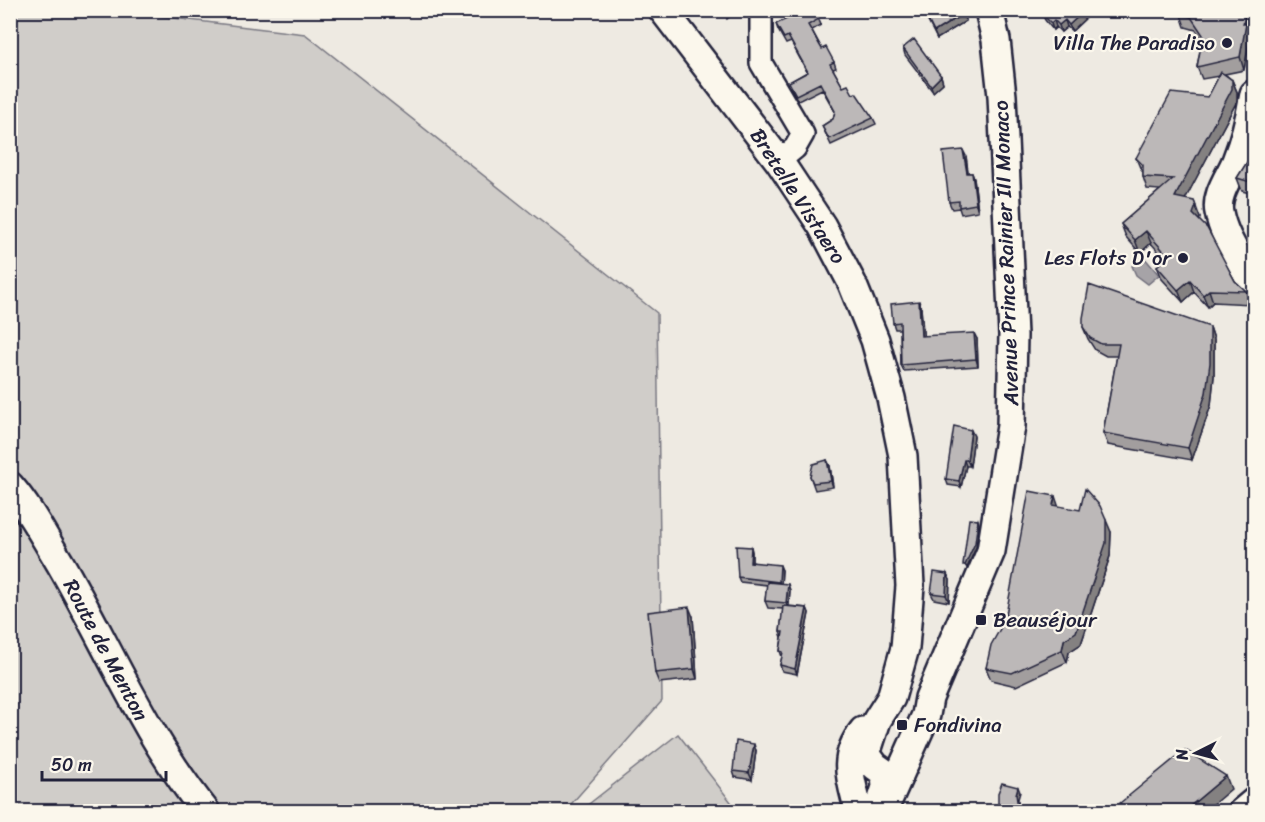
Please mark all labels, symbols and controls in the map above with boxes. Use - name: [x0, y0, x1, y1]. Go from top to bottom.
- place label: Villa The Paradiso: [1053, 24, 1215, 62]
- marker: Villa The Paradiso: [1220, 36, 1234, 50]
- street label: Avenue Prince Rainier III Monaco: [982, 100, 1030, 407]
- street label: Bretelle Vistaero: [739, 120, 857, 272]
- place label: Les Flots D'or: [1044, 239, 1172, 277]
- marker: Les Flots D'or: [1176, 251, 1190, 265]
- street label: Route de Menton: [52, 572, 160, 728]
- place label: Beauséjour: [993, 601, 1098, 639]
- marker: Beauséjour: [974, 613, 988, 627]
- place label: Fondivina: [914, 706, 1002, 744]
- marker: Fondivina: [895, 718, 909, 732]
- north arrow: [1166, 723, 1226, 783]
- scale bar: [42, 744, 166, 782]
- text: N: [1166, 747, 1197, 763]
- text: 50 m: [51, 749, 92, 781]

